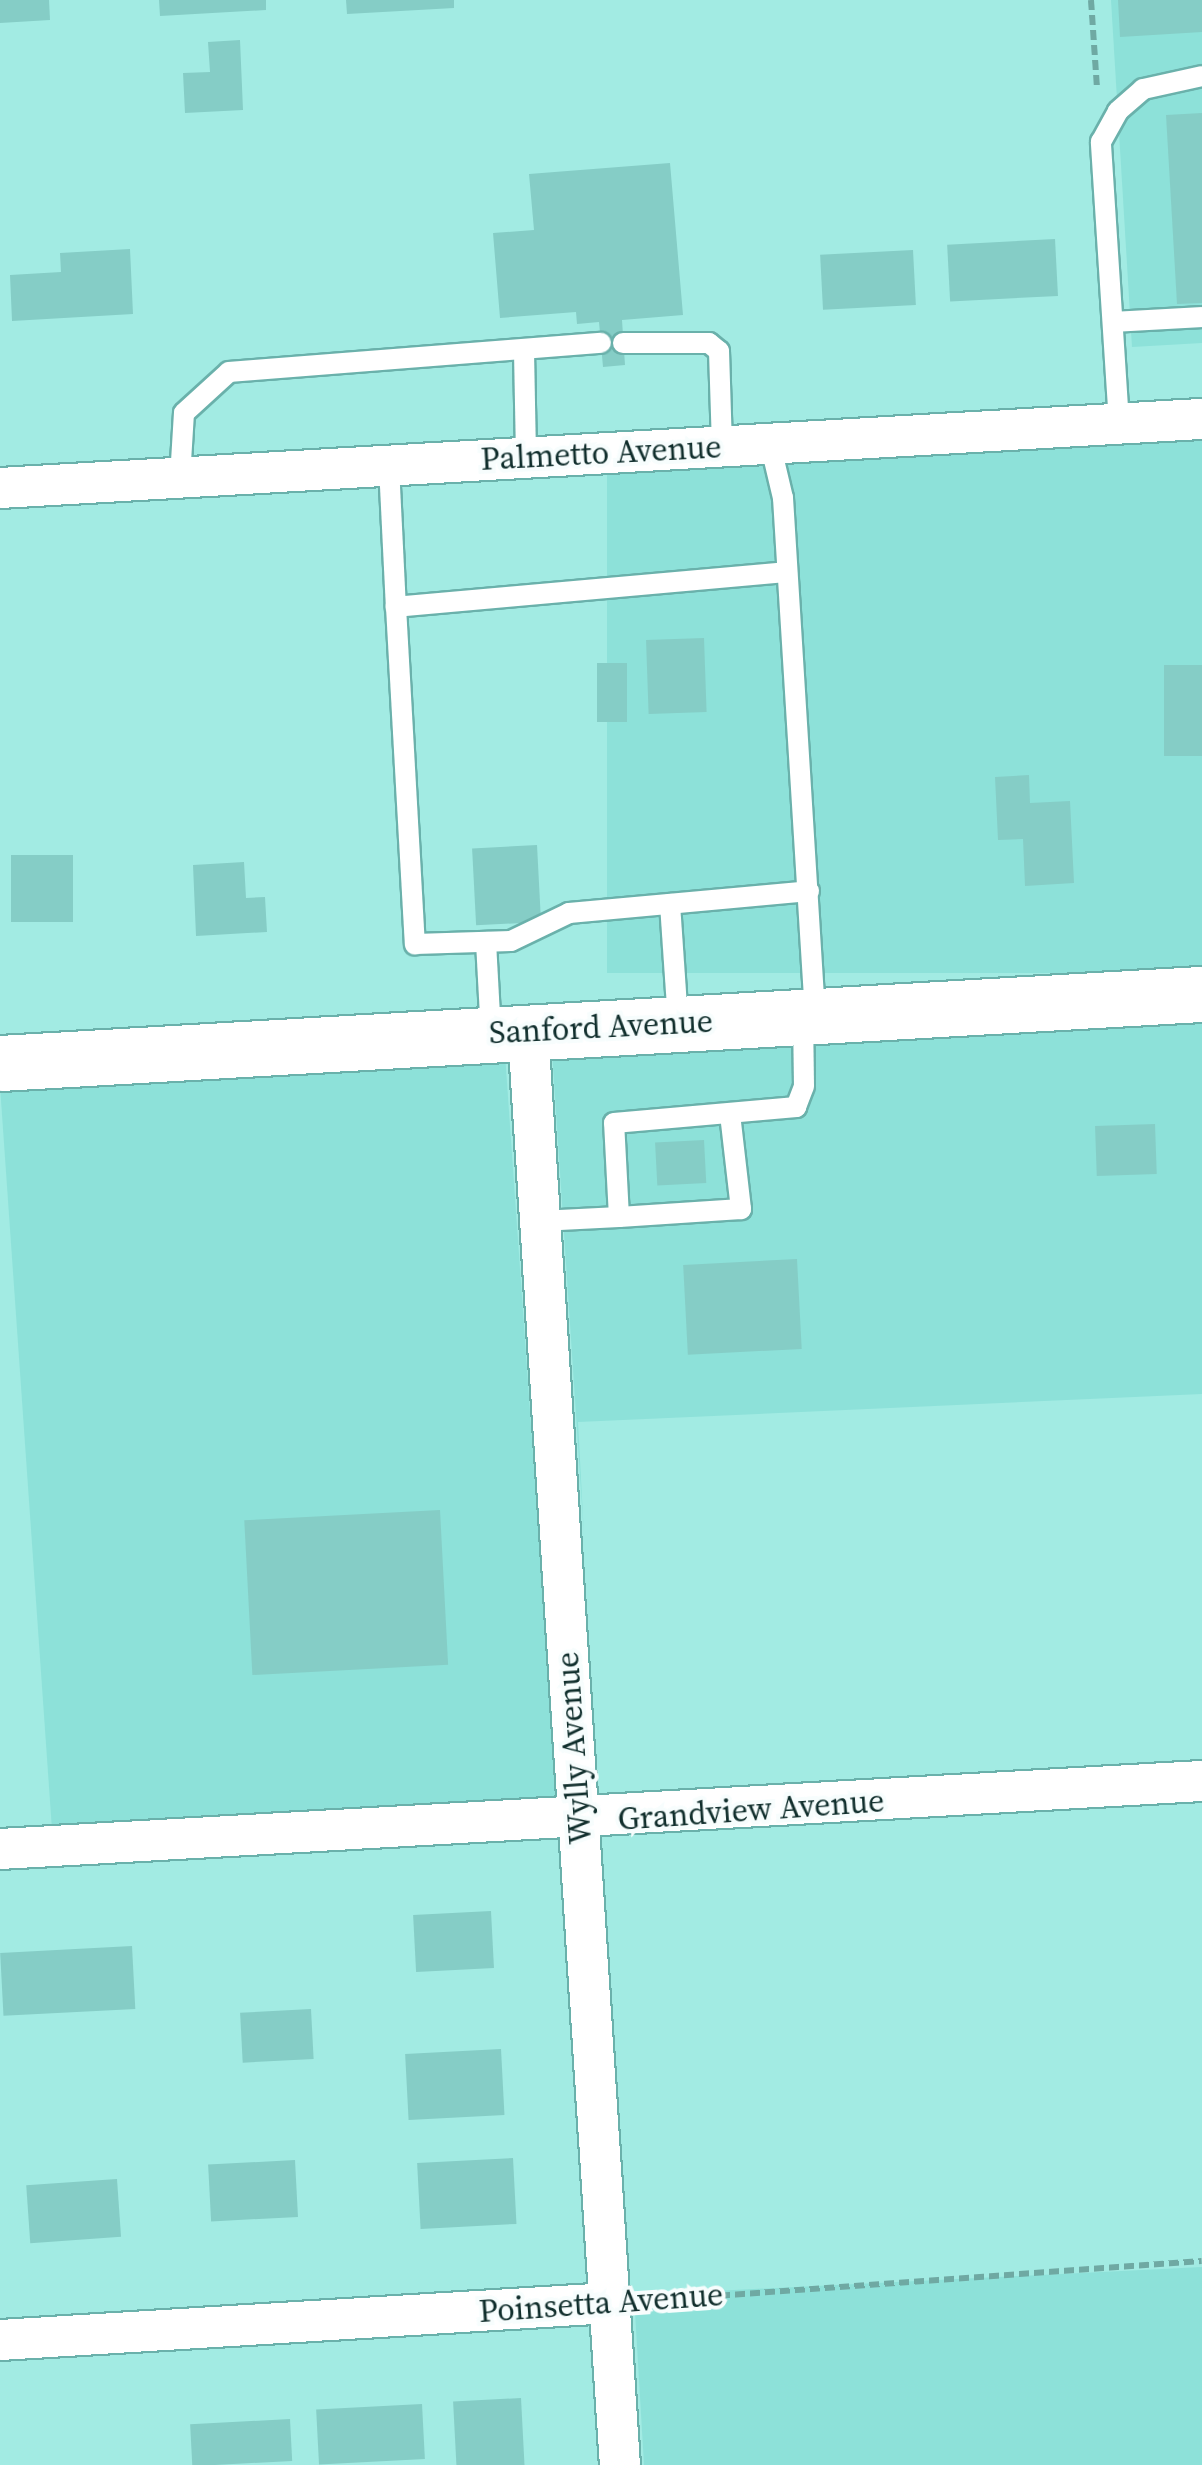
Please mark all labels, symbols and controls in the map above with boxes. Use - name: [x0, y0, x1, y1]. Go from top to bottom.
- street label: Palmetto Avenue: [480, 428, 722, 478]
- street label: Sanford Avenue: [488, 1002, 714, 1052]
- street label: Wylly Avenue: [548, 1650, 600, 1846]
- street label: Grandview Avenue: [616, 1782, 886, 1838]
- street label: Poinsetta Avenue: [478, 2275, 724, 2331]

